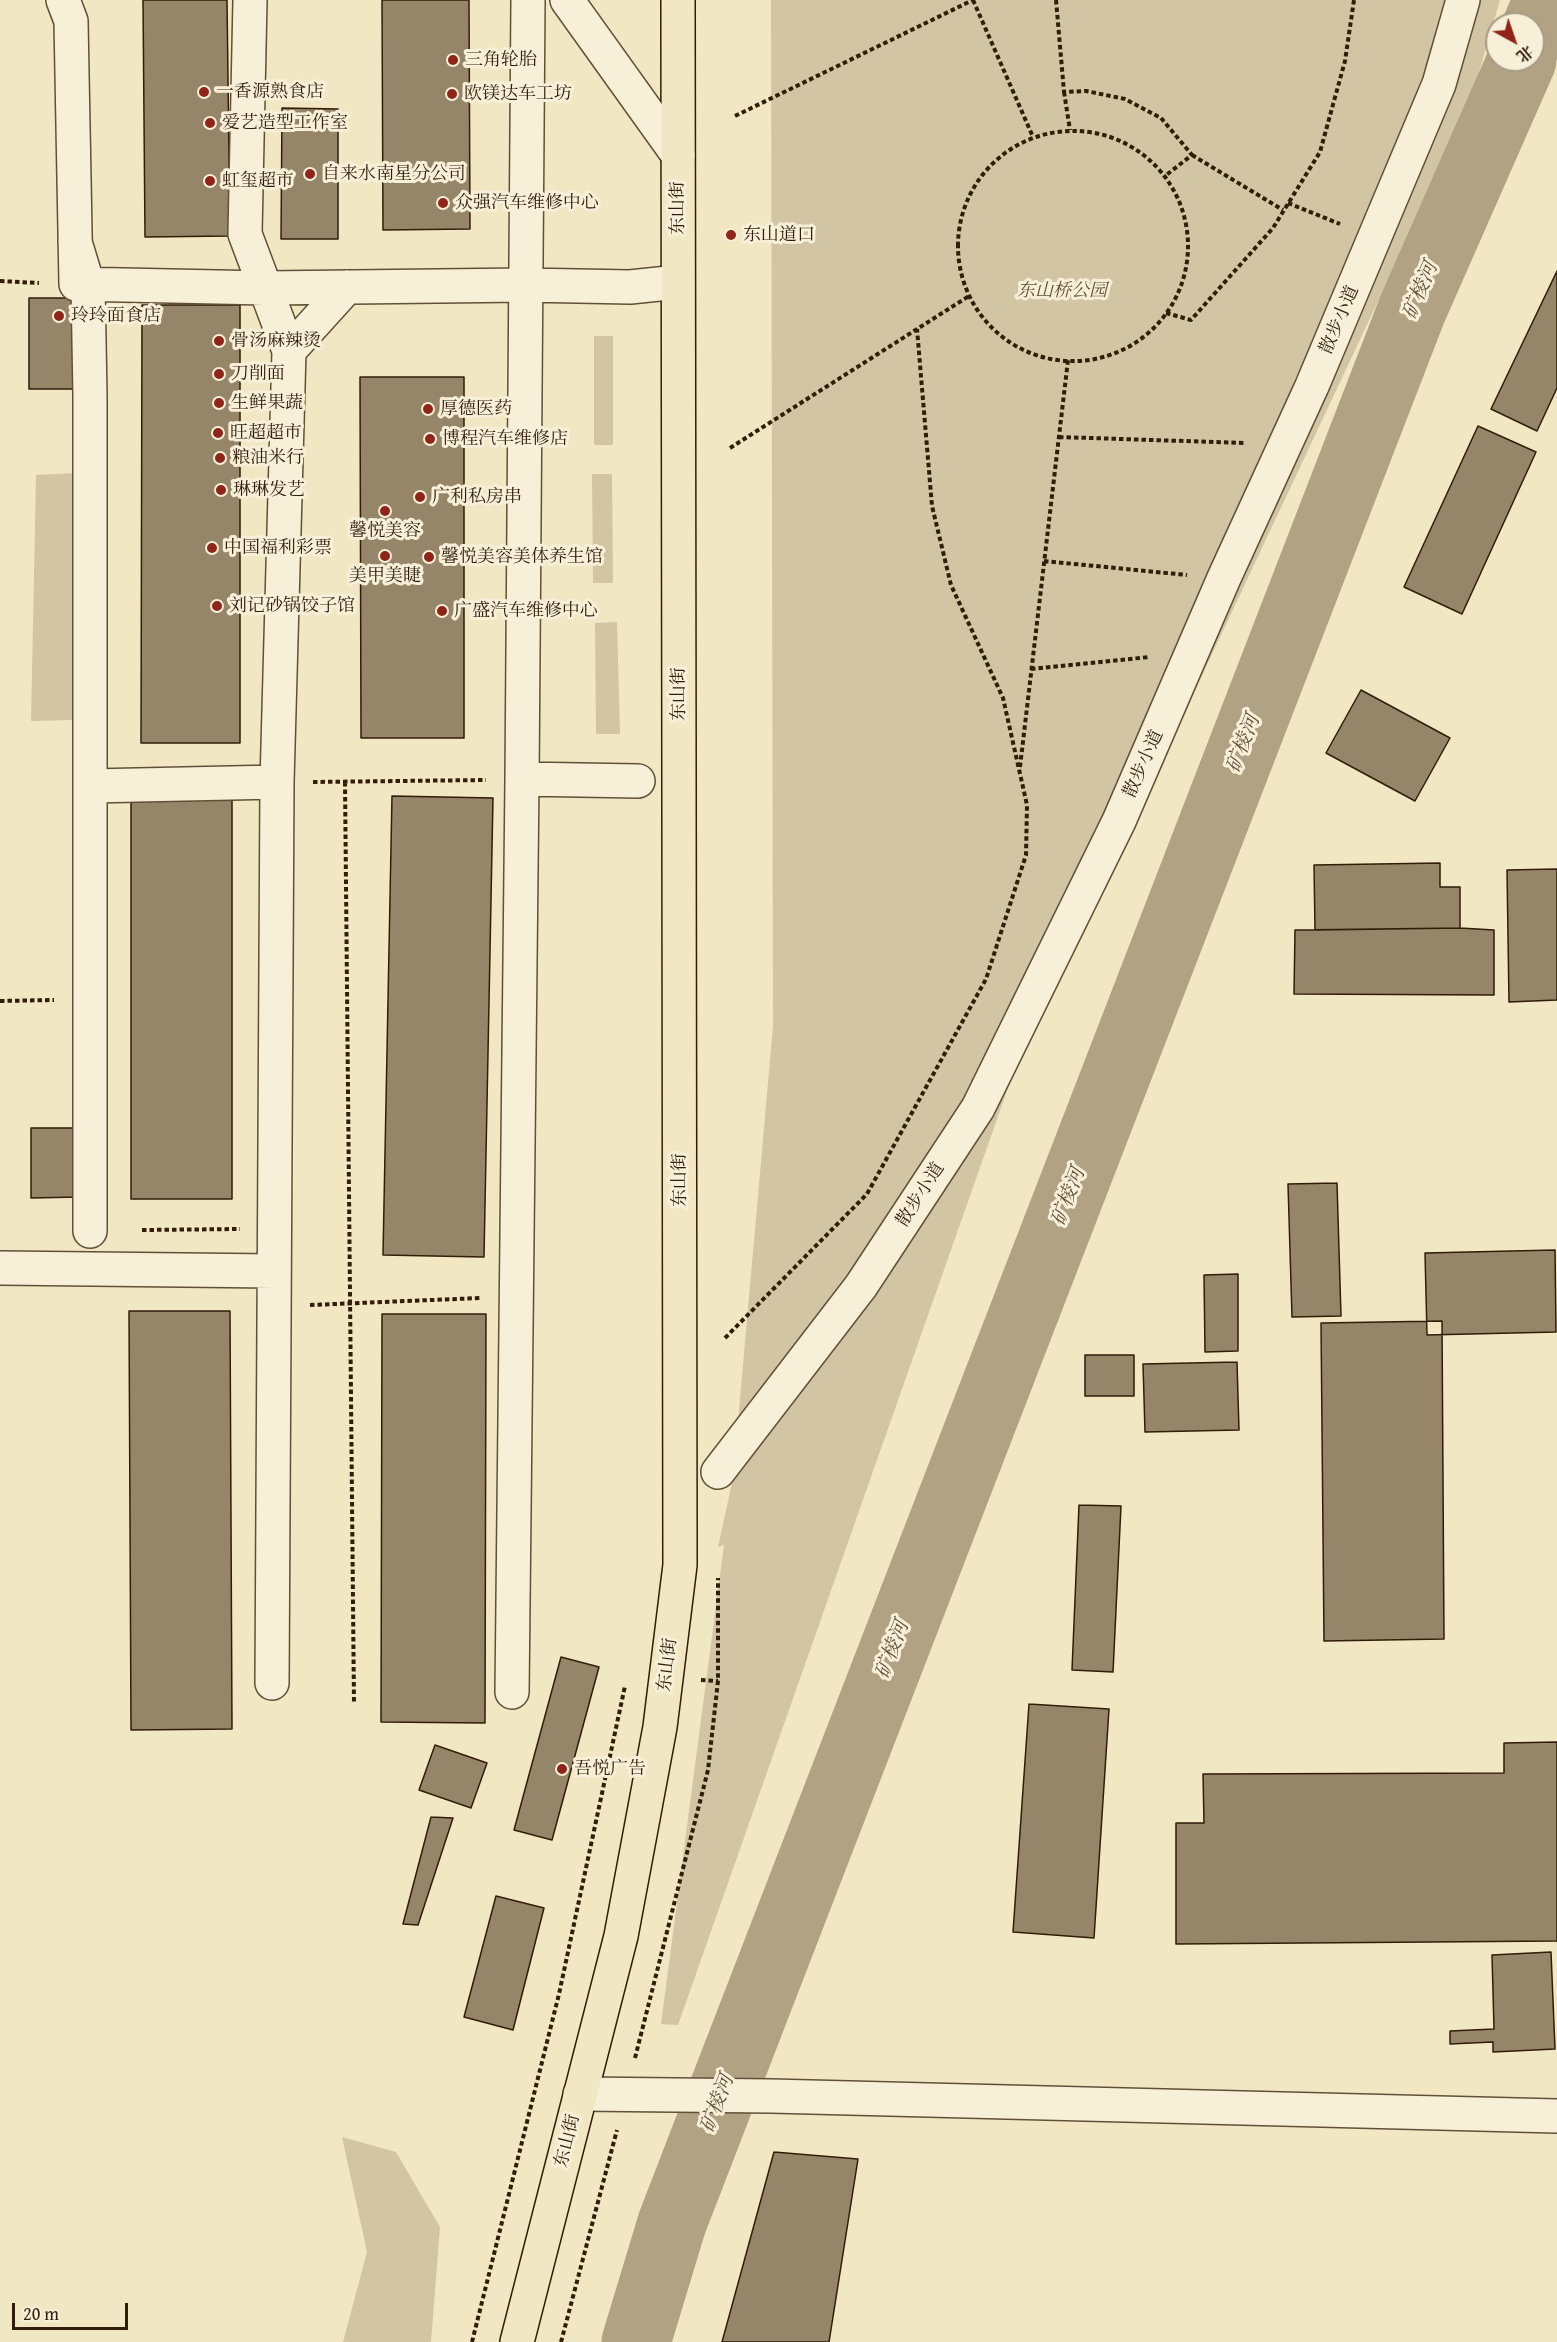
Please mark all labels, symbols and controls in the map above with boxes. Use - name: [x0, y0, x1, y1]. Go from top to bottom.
- north arrow: [1485, 12, 1545, 72]
- text: 北: [1511, 40, 1539, 69]
- place label: 三角轮胎: [465, 49, 537, 71]
- marker: 三角轮胎: [446, 53, 460, 67]
- place label: 一香源熟食店: [216, 81, 324, 103]
- place label: 欧镁达车工坊: [464, 83, 572, 105]
- marker: 一香源熟食店: [197, 85, 211, 99]
- marker: 欧镁达车工坊: [445, 87, 459, 101]
- place label: 爱艺造型工作室: [222, 112, 348, 134]
- marker: 爱艺造型工作室: [203, 116, 217, 130]
- place label: 自来水南星分公司: [322, 163, 466, 185]
- marker: 自来水南星分公司: [303, 167, 317, 181]
- place label: 虹玺超市: [222, 170, 294, 192]
- marker: 虹玺超市: [203, 174, 217, 188]
- street label: 东山街: [667, 181, 689, 235]
- place label: 众强汽车维修中心: [455, 192, 599, 214]
- marker: 众强汽车维修中心: [436, 196, 450, 210]
- place label: 东山道口: [743, 224, 815, 246]
- marker: 东山道口: [724, 228, 738, 242]
- water label: 矿棱河: [1398, 259, 1444, 323]
- park label: 东山桥公园: [1017, 280, 1107, 302]
- street label: 散步小道: [1316, 283, 1364, 357]
- place label: 玲玲面食店: [71, 305, 161, 327]
- marker: 玲玲面食店: [52, 309, 66, 323]
- place label: 骨汤麻辣烫: [231, 330, 321, 352]
- marker: 骨汤麻辣烫: [212, 334, 226, 348]
- place label: 刀削面: [231, 363, 285, 385]
- marker: 刀削面: [212, 367, 226, 381]
- place label: 生鲜果蔬: [231, 392, 303, 414]
- marker: 生鲜果蔬: [212, 396, 226, 410]
- place label: 厚德医药: [440, 398, 512, 420]
- marker: 厚德医药: [421, 402, 435, 416]
- place label: 旺超超市: [230, 422, 302, 444]
- marker: 旺超超市: [211, 426, 225, 440]
- place label: 博程汽车维修店: [442, 428, 568, 450]
- marker: 博程汽车维修店: [423, 432, 437, 446]
- place label: 粮油米行: [232, 447, 304, 469]
- marker: 粮油米行: [213, 451, 227, 465]
- place label: 琳琳发艺: [233, 479, 305, 501]
- marker: 琳琳发艺: [214, 483, 228, 497]
- place label: 广利私房串: [432, 486, 522, 508]
- marker: 广利私房串: [413, 490, 427, 504]
- marker: 馨悦美容: [378, 504, 392, 518]
- place label: 馨悦美容: [349, 520, 421, 542]
- place label: 中国福利彩票: [224, 537, 332, 559]
- marker: 中国福利彩票: [205, 541, 219, 555]
- place label: 馨悦美容美体养生馆: [441, 546, 603, 568]
- marker: 美甲美睫: [378, 549, 392, 563]
- marker: 馨悦美容美体养生馆: [422, 550, 436, 564]
- place label: 美甲美睫: [349, 565, 421, 587]
- place label: 刘记砂锅饺子馆: [229, 595, 355, 617]
- marker: 刘记砂锅饺子馆: [210, 599, 224, 613]
- place label: 广盛汽车维修中心: [454, 600, 598, 622]
- marker: 广盛汽车维修中心: [435, 604, 449, 618]
- street label: 东山街: [668, 667, 690, 721]
- water label: 矿棱河: [1222, 712, 1266, 776]
- street label: 散步小道: [1119, 727, 1169, 801]
- street label: 东山街: [669, 1153, 691, 1207]
- street label: 散步小道: [892, 1159, 950, 1231]
- water label: 矿棱河: [1047, 1165, 1091, 1229]
- water label: 矿棱河: [871, 1618, 915, 1682]
- street label: 东山街: [654, 1637, 682, 1693]
- place label: 吾悦广告: [574, 1758, 646, 1780]
- marker: 吾悦广告: [555, 1762, 569, 1776]
- water label: 矿棱河: [696, 2072, 740, 2136]
- street label: 东山街: [551, 2112, 585, 2170]
- scale bar: [15, 2291, 130, 2329]
- text: 20 m: [23, 2300, 59, 2327]

